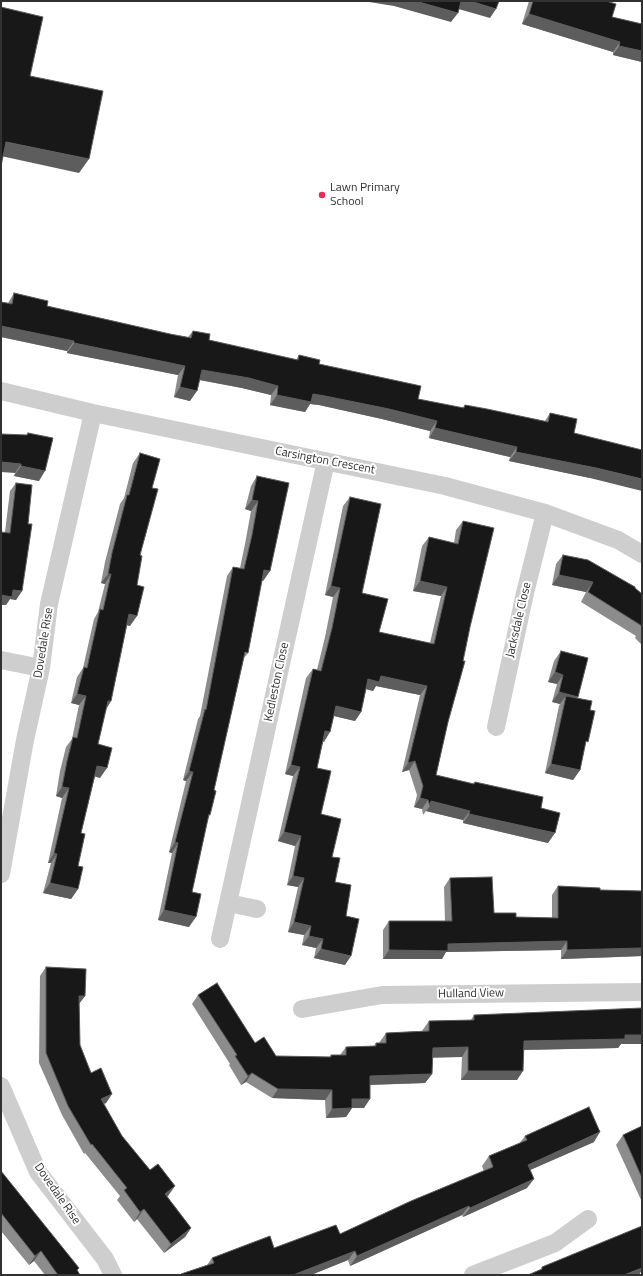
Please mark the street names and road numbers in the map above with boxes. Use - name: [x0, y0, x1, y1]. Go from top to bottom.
- street label: Carsington Crescent: [274, 444, 376, 478]
- street label: Jacksdale Close: [503, 581, 535, 659]
- street label: Dovedale Rise: [31, 607, 57, 679]
- street label: Kedleston Close: [262, 641, 292, 723]
- street label: Hulland View: [438, 986, 504, 1002]
- street label: Dovedale Rise: [31, 1161, 83, 1227]

